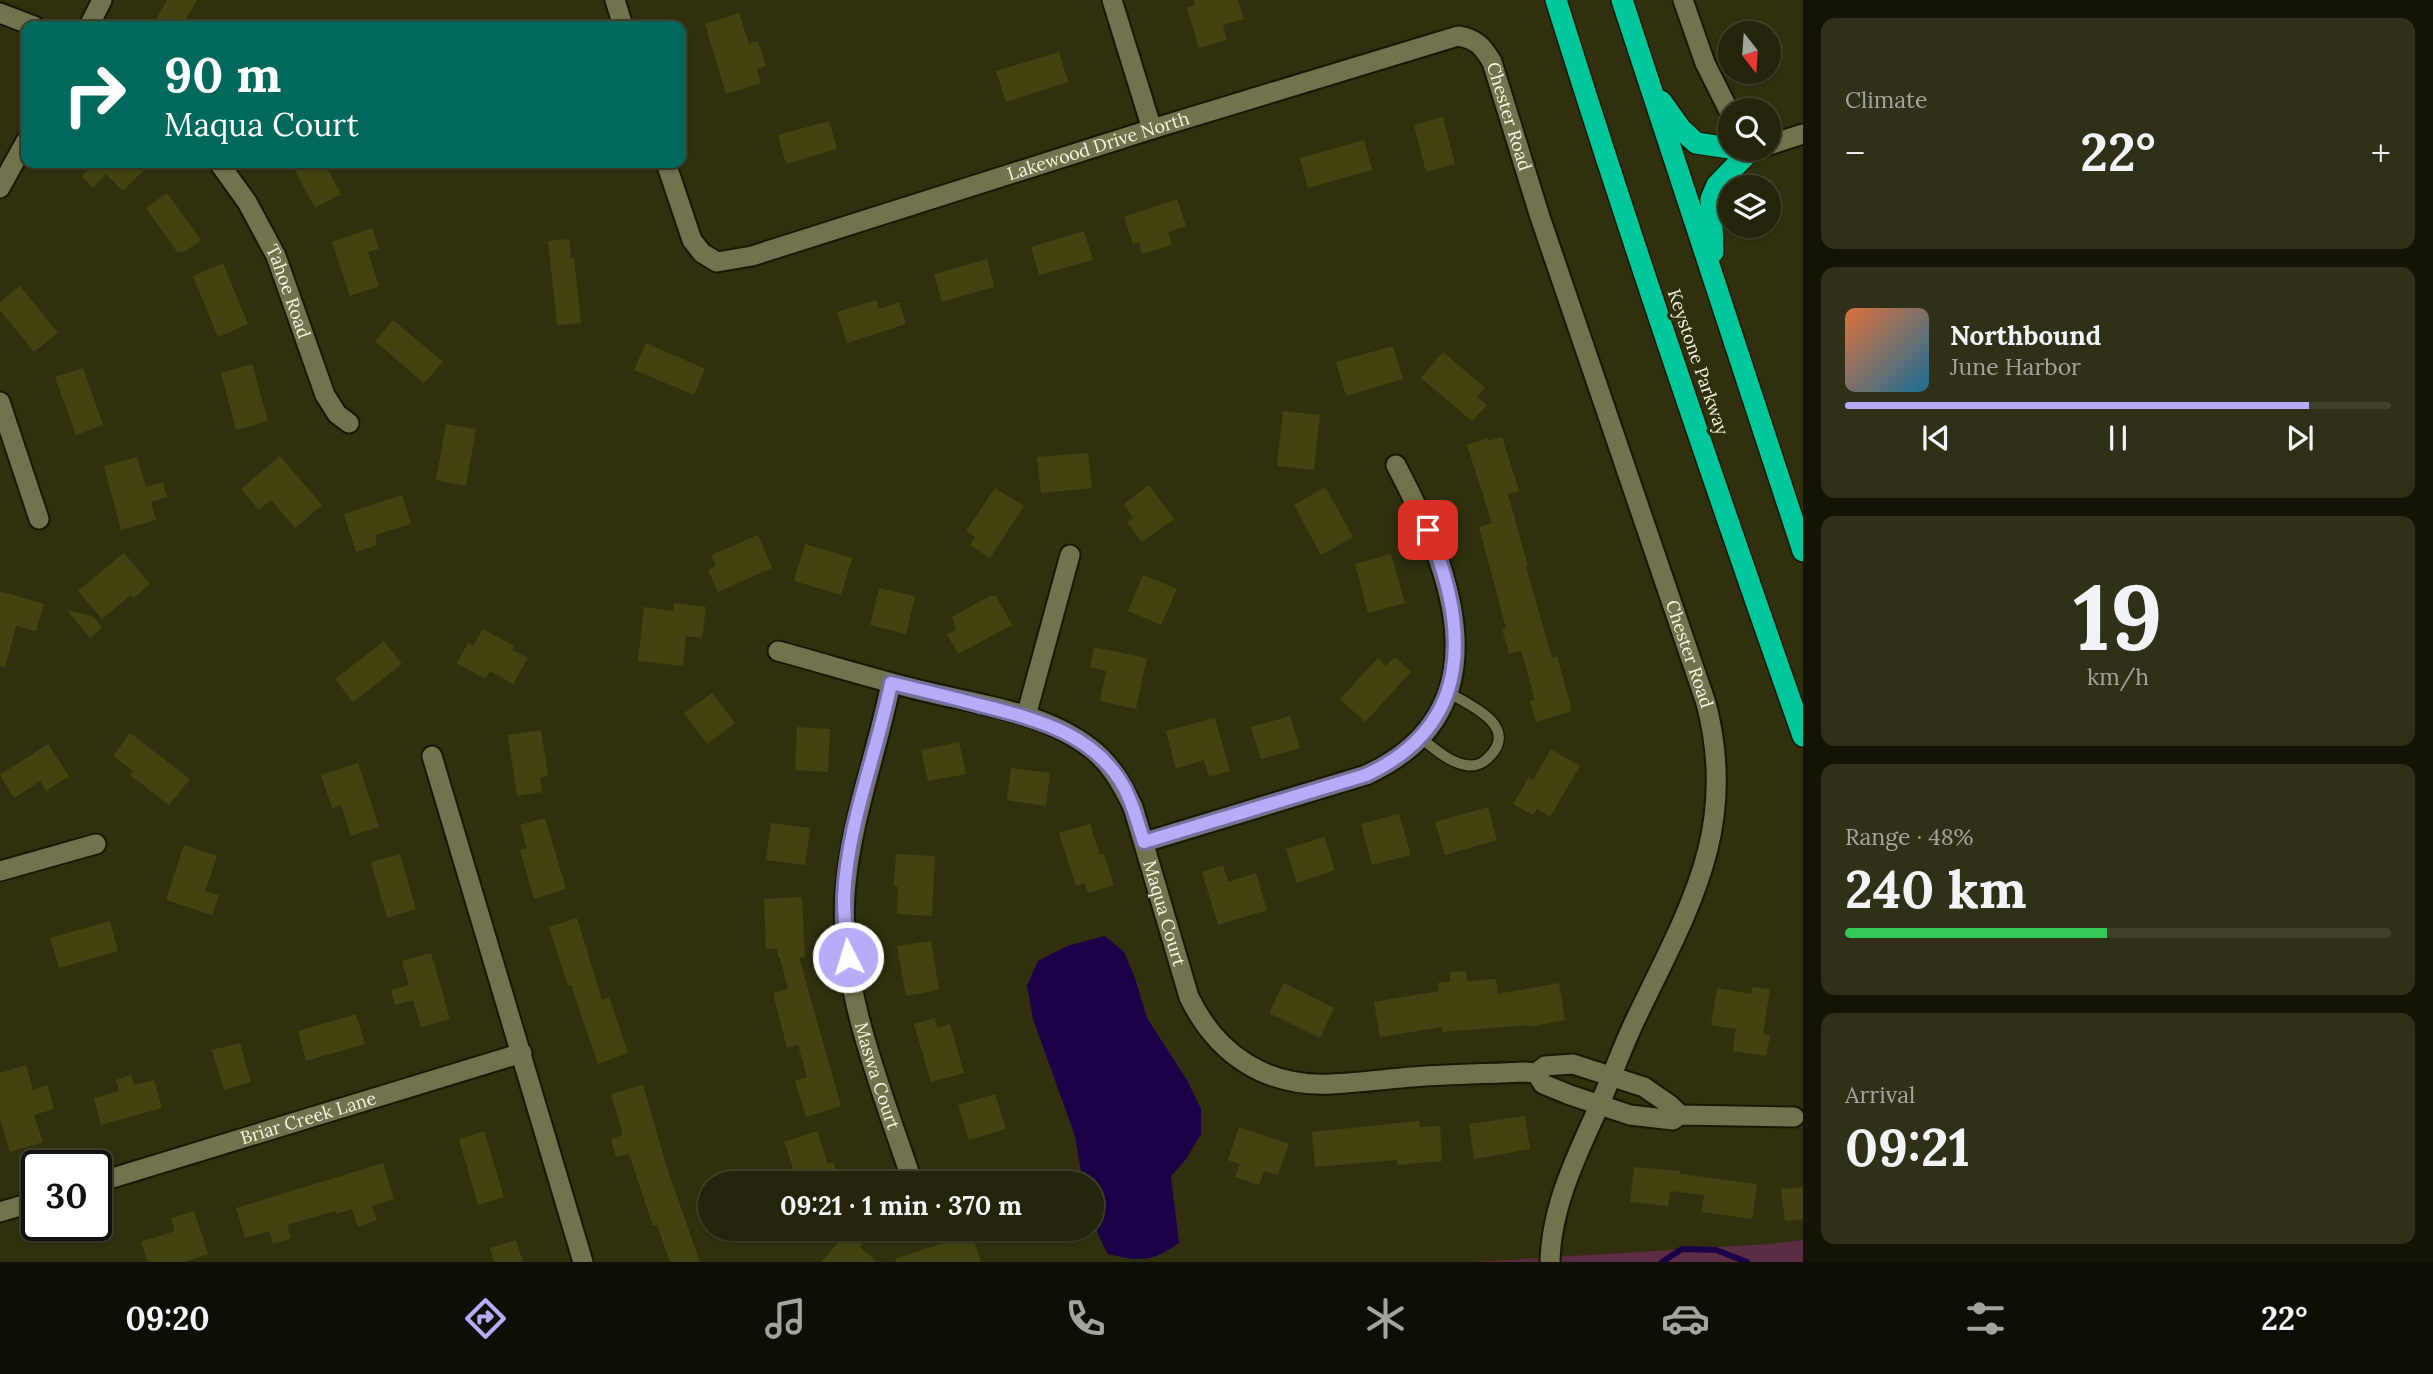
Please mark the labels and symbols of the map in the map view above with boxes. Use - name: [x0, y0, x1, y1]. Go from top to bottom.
- north arrow: [1718, 21, 1782, 84]
- street label: Chester Road: [1482, 59, 1537, 174]
- street label: Lakewood Drive North: [1004, 106, 1192, 185]
- street label: Tahoe Road: [261, 240, 316, 342]
- street label: Keystone Parkway: [1663, 286, 1734, 438]
- pin: [1398, 500, 1458, 560]
- street label: Chester Road: [1661, 597, 1719, 711]
- street label: Maqua Court: [1138, 857, 1191, 969]
- position arrow: [811, 920, 885, 994]
- street label: Maswa Court: [850, 1019, 906, 1132]
- street label: Briar Creek Lane: [238, 1086, 379, 1149]
- speed limit sign: 30: [21, 1150, 112, 1241]

